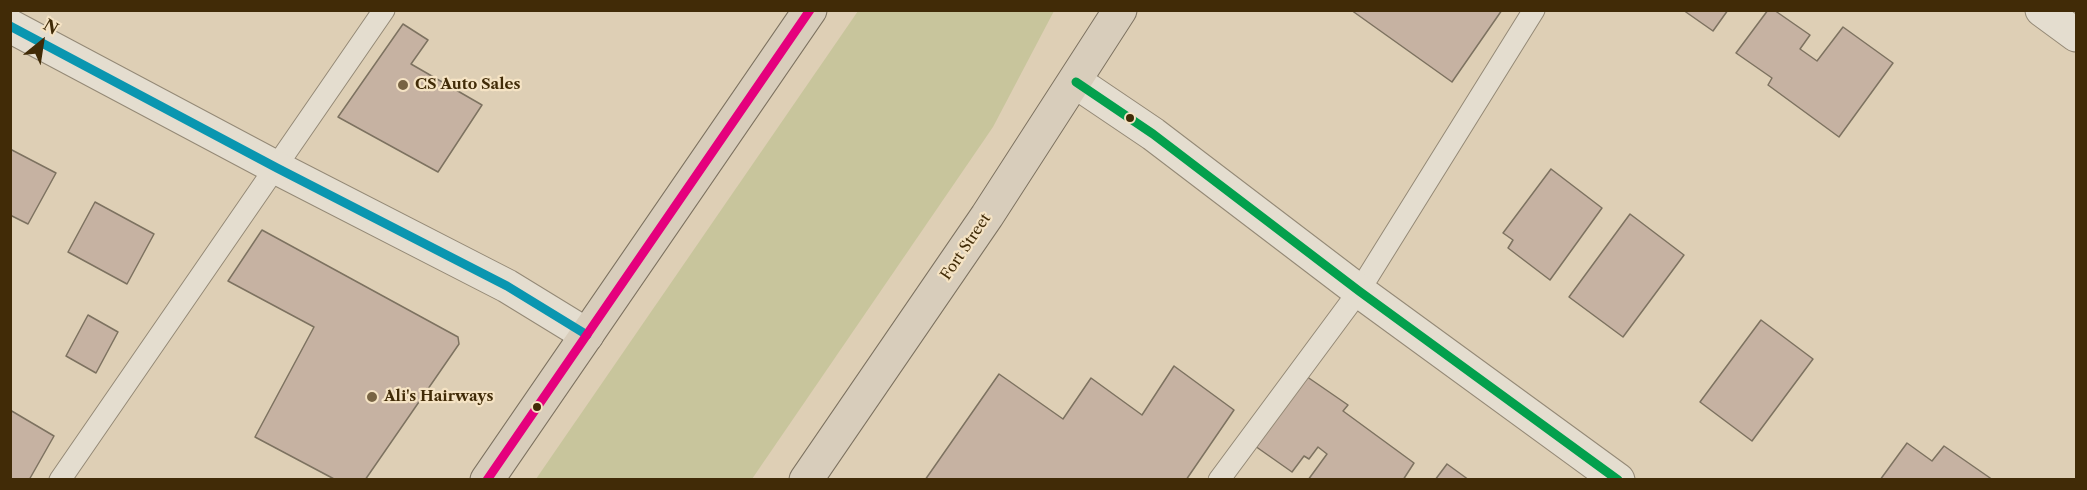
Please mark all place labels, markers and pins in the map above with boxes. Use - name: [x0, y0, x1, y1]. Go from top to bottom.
- place label: CS Auto Sales: [415, 76, 520, 94]
- marker: CS Auto Sales: [396, 78, 410, 92]
- unlabelled marker: [1124, 112, 1136, 124]
- place label: Ali's Hairways: [384, 388, 493, 406]
- marker: Ali's Hairways: [365, 390, 379, 404]
- unlabelled marker: [531, 401, 543, 413]

